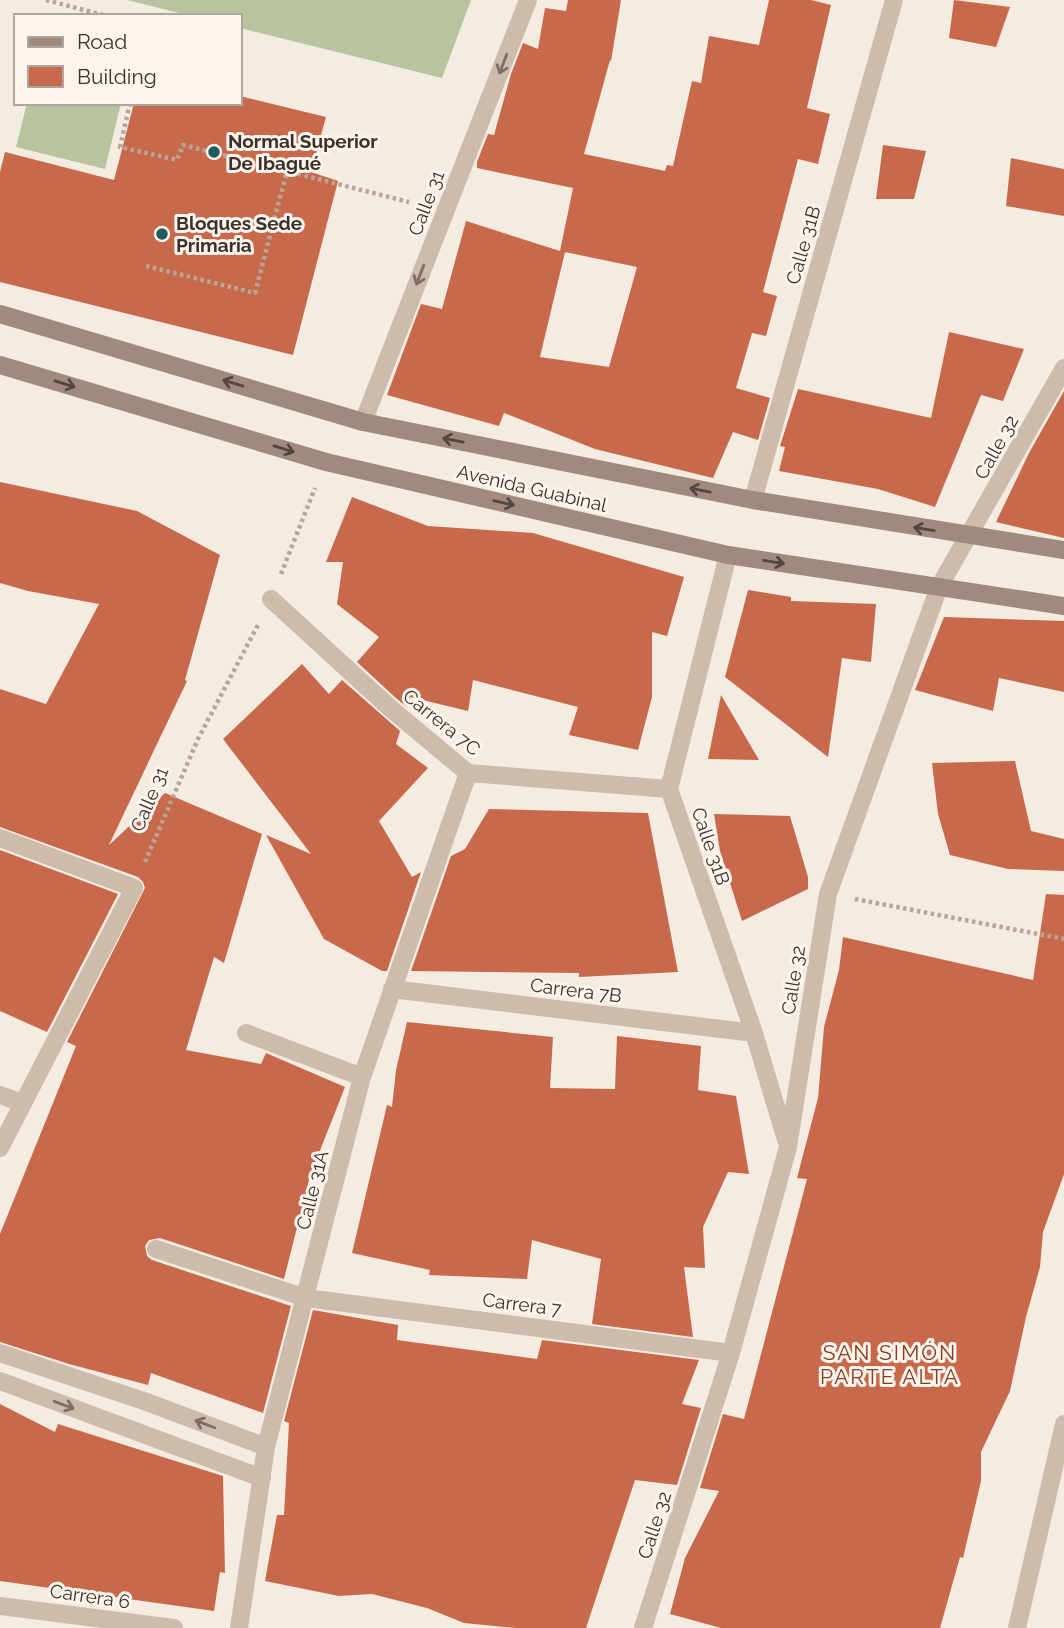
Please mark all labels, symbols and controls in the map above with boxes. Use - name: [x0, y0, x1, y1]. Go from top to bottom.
- legend: [14, 14, 242, 105]
- text: Road: [77, 29, 127, 54]
- one-way arrow: [496, 52, 509, 74]
- text: Building: [77, 64, 157, 89]
- place label: Normal Superior De Ibagué: [228, 130, 378, 174]
- marker: Normal Superior De Ibagué: [206, 144, 222, 160]
- street label: Calle 31: [404, 167, 448, 239]
- street label: Calle 31B: [781, 203, 825, 287]
- place label: Bloques Sede Primaria: [176, 212, 302, 256]
- marker: Bloques Sede Primaria: [154, 226, 170, 242]
- one-way arrow: [413, 264, 426, 286]
- one-way arrow: [222, 375, 244, 388]
- one-way arrow: [54, 379, 76, 392]
- street label: Calle 32: [969, 411, 1023, 483]
- one-way arrow: [442, 432, 465, 446]
- one-way arrow: [272, 444, 294, 457]
- street label: Avenida Guabinal: [455, 460, 610, 516]
- one-way arrow: [689, 482, 712, 496]
- one-way arrow: [492, 497, 515, 510]
- one-way arrow: [913, 522, 936, 535]
- one-way arrow: [763, 556, 785, 569]
- street label: Carrera 7C: [399, 684, 485, 760]
- street label: Calle 31: [126, 763, 172, 835]
- street label: Calle 31B: [687, 804, 735, 888]
- street label: Calle 32: [777, 944, 809, 1016]
- street label: Carrera 7B: [529, 973, 623, 1007]
- street label: Calle 31A: [292, 1148, 332, 1232]
- street label: Carrera 7: [481, 1288, 563, 1320]
- district label: SAN SIMÓN PARTE ALTA: [820, 1340, 960, 1389]
- one-way arrow: [52, 1400, 74, 1412]
- one-way arrow: [194, 1417, 216, 1429]
- street label: Calle 32: [633, 1488, 675, 1562]
- street label: Carrera 6: [48, 1579, 132, 1613]

